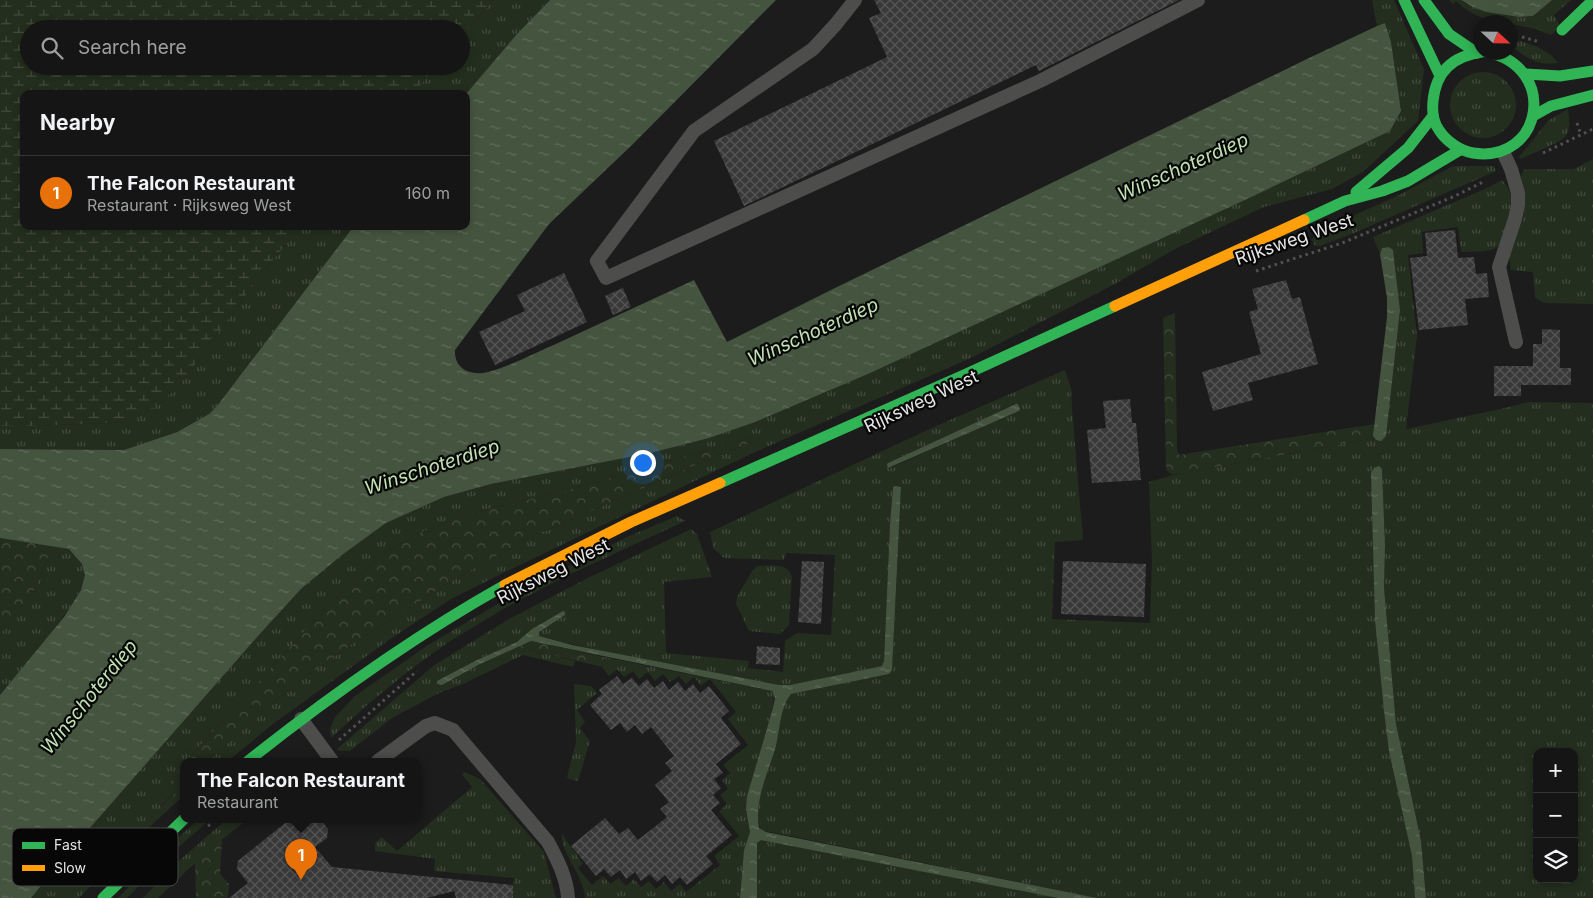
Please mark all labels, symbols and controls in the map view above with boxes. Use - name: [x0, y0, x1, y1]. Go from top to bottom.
- north arrow: [1473, 15, 1518, 60]
- search box: [20, 20, 470, 75]
- icon: search: [38, 34, 66, 62]
- text: Search here: [78, 36, 187, 59]
- text: Nearby: [40, 110, 115, 135]
- water label: Winschoterdiep: [1114, 128, 1252, 206]
- text: The Falcon Restaurant: [87, 172, 295, 195]
- text: 1: [53, 183, 59, 203]
- text: 160 m: [405, 183, 450, 203]
- text: Restaurant · Rijksweg West: [87, 195, 292, 215]
- street label: Rijksweg West: [1232, 209, 1356, 269]
- water label: Winschoterdiep: [744, 293, 882, 371]
- street label: Rijksweg West: [861, 365, 981, 437]
- water label: Winschoterdiep: [362, 434, 502, 500]
- your location: [630, 450, 656, 476]
- street label: Rijksweg West: [493, 534, 613, 608]
- water label: Winschoterdiep: [36, 635, 142, 759]
- map controls: [1533, 748, 1578, 883]
- button: +: [1533, 748, 1578, 793]
- popup: [180, 758, 422, 823]
- text: The Falcon Restaurant: [197, 769, 405, 792]
- text: Restaurant: [197, 792, 278, 812]
- button: −: [1533, 793, 1578, 838]
- legend: [12, 828, 178, 886]
- text: Fast: [54, 836, 82, 853]
- button: layers: [1533, 838, 1578, 883]
- pin: 1: [285, 839, 317, 880]
- text: Slow: [54, 859, 86, 876]

